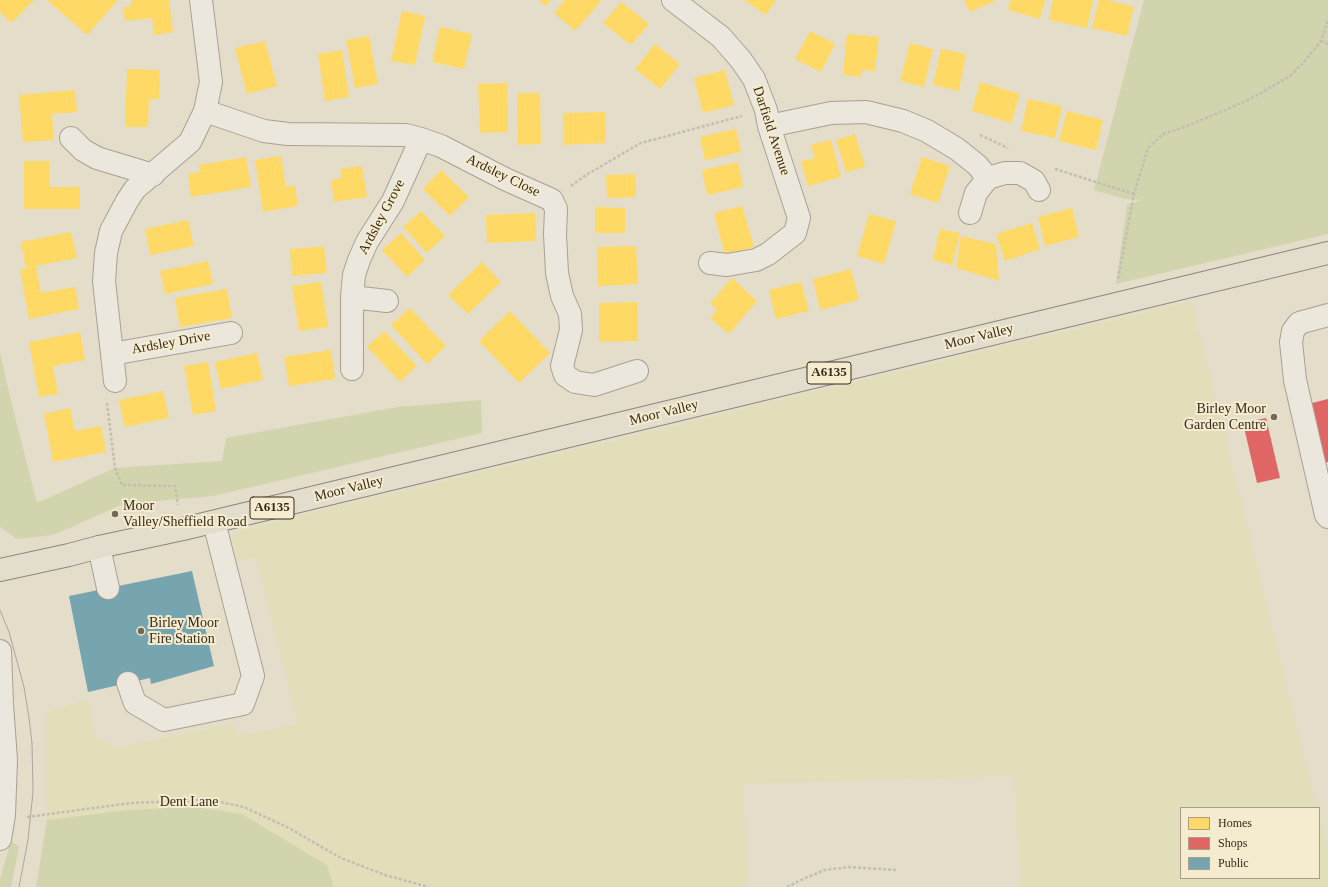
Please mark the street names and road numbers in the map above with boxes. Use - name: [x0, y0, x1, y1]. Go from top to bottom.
- street label: Darfield Avenue: [749, 84, 793, 178]
- street label: Ardsley Close: [463, 151, 543, 201]
- street label: Ardsley Grove: [355, 176, 409, 258]
- street label: Moor Valley: [943, 320, 1015, 354]
- street label: Ardsley Drive: [130, 328, 212, 358]
- road number: A6135: [807, 362, 851, 384]
- street label: Moor Valley: [628, 396, 700, 430]
- street label: Moor Valley: [313, 472, 385, 506]
- road number: A6135: [250, 497, 294, 519]
- street label: Dent Lane: [160, 794, 218, 810]

